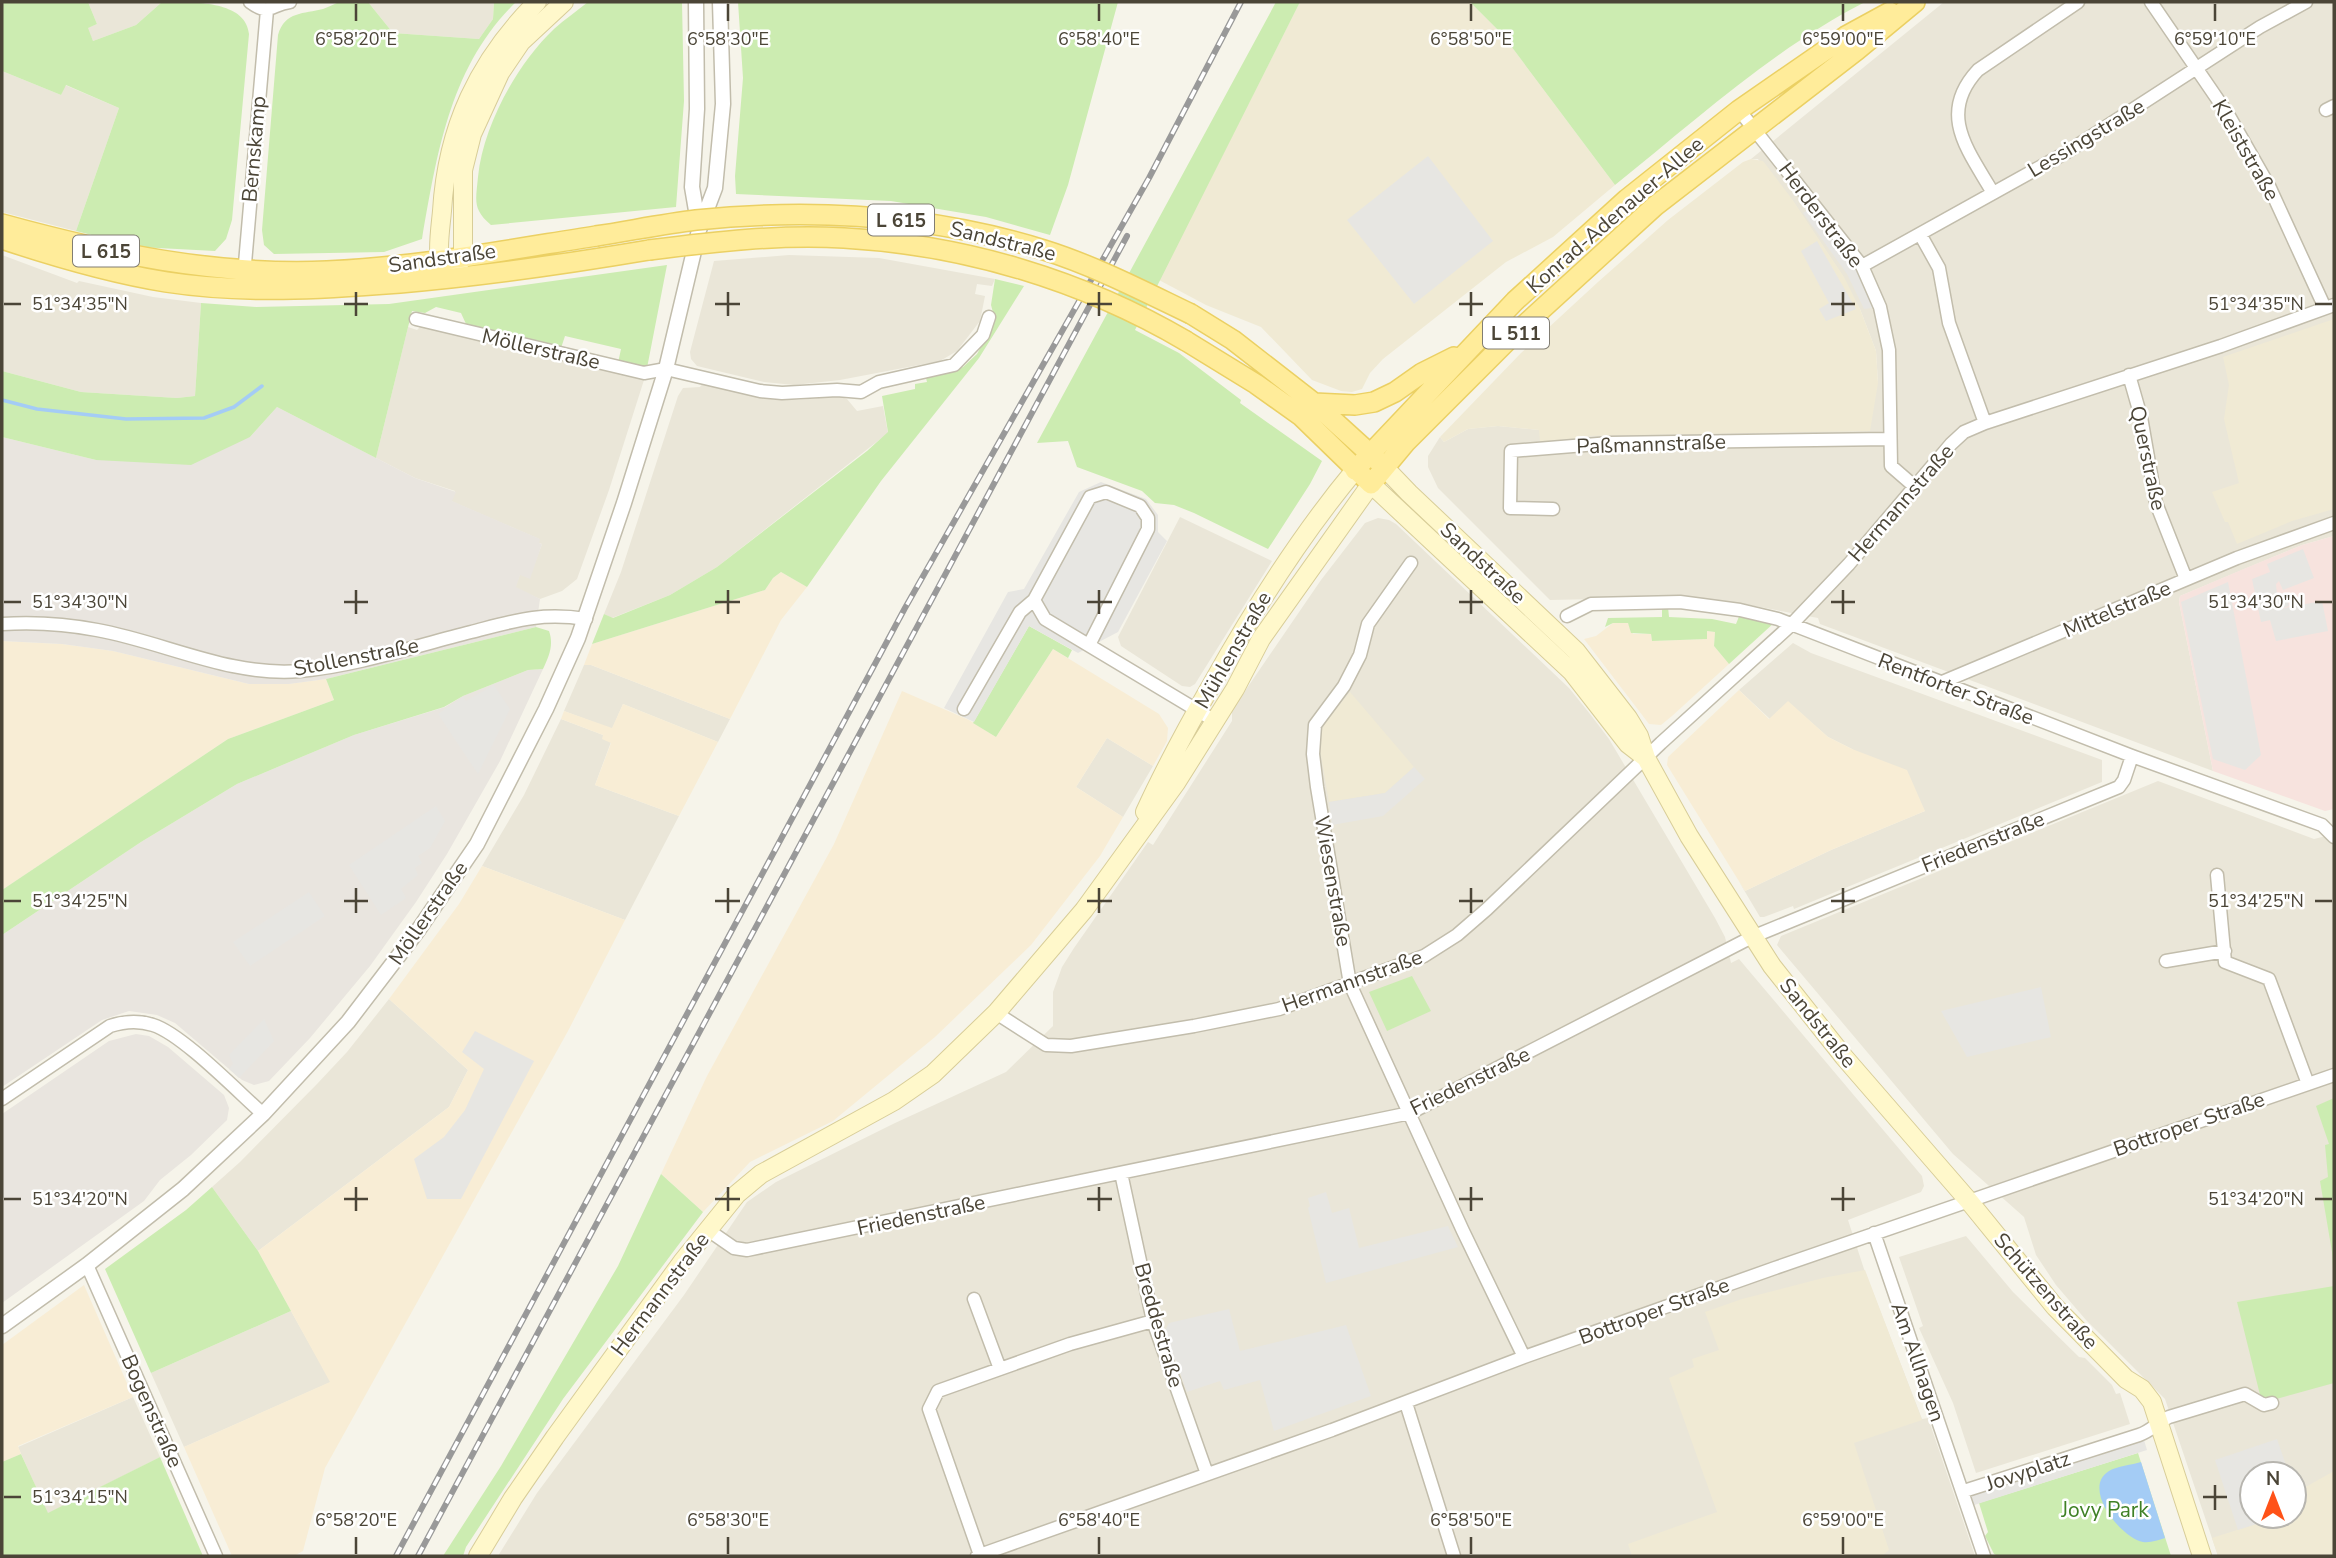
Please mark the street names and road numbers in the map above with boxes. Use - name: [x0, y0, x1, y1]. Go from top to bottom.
- street label: Lessingstraße: [2022, 92, 2150, 184]
- street label: Kleiststraße: [2206, 94, 2286, 206]
- street label: Bernskamp: [235, 95, 273, 203]
- street label: Konrad-Adenauer-Allee: [1521, 130, 1709, 300]
- street label: Herderstraße: [1772, 157, 1870, 273]
- road number: L 615: [868, 204, 934, 235]
- street label: Sandstraße: [947, 214, 1059, 268]
- road number: L 615: [73, 235, 139, 266]
- street label: Sandstraße: [386, 237, 498, 279]
- road number: L 511: [1483, 318, 1549, 348]
- street label: Möllerstraße: [479, 322, 603, 376]
- street label: Querstraße: [2123, 403, 2173, 513]
- street label: Paßmannstraße: [1576, 427, 1726, 461]
- street label: Hermannstraße: [1842, 438, 1960, 568]
- street label: Sandstraße: [1434, 516, 1532, 610]
- street label: Mittelstraße: [2059, 574, 2175, 644]
- street label: Mühlenstraße: [1188, 586, 1278, 714]
- street label: Stollenstraße: [291, 631, 421, 683]
- street label: Rentforter Straße: [1874, 646, 2038, 732]
- street label: Friedenstraße: [1917, 805, 2049, 879]
- street label: Wiesenstraße: [1308, 813, 1358, 949]
- street label: Möllerstraße: [382, 856, 474, 970]
- street label: Hermannstraße: [1278, 943, 1426, 1019]
- street label: Sandstraße: [1773, 972, 1863, 1074]
- street label: Friedenstraße: [1405, 1040, 1535, 1122]
- street label: Bottroper Straße: [2110, 1085, 2268, 1163]
- street label: Friedenstraße: [854, 1188, 988, 1242]
- street label: Hermannstraße: [604, 1227, 716, 1361]
- street label: Schützenstraße: [1987, 1227, 2105, 1355]
- street label: Breddestraße: [1128, 1259, 1190, 1391]
- street label: Bottroper Straße: [1575, 1271, 1733, 1351]
- street label: Am Allhagen: [1884, 1298, 1952, 1426]
- street label: Bogenstraße: [115, 1350, 189, 1472]
- street label: Jovyplatz: [1981, 1444, 2074, 1498]

